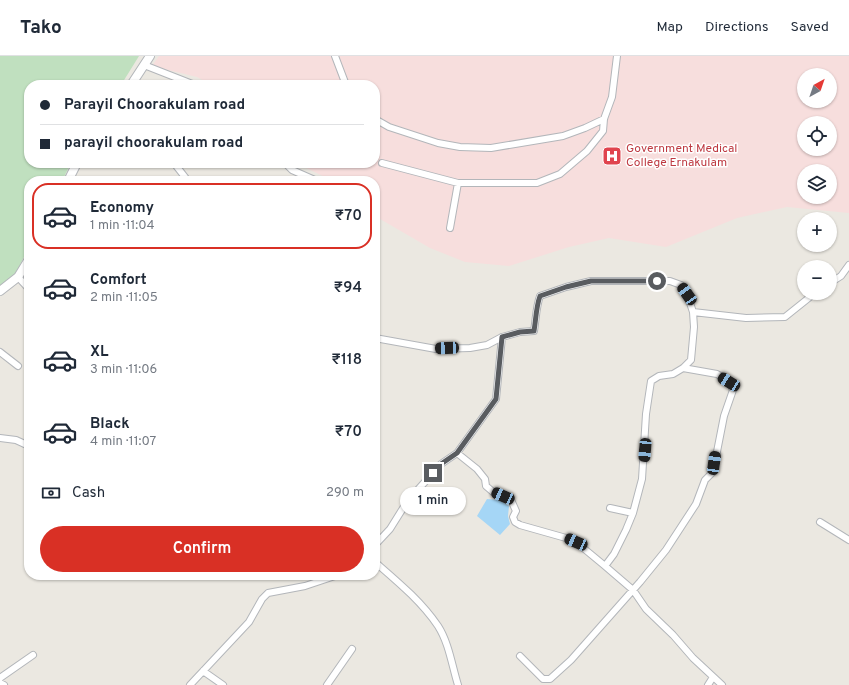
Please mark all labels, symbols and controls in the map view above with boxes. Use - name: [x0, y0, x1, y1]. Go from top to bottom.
- text: Tako: [20, 16, 62, 40]
- text: Map: [657, 19, 683, 36]
- text: Directions: [705, 19, 769, 36]
- text: Saved: [791, 19, 829, 36]
- north arrow: [797, 68, 837, 108]
- map controls: [797, 68, 837, 300]
- text: Parayil Choorakulam road: [64, 96, 245, 115]
- button: locate: [797, 116, 837, 156]
- text: parayil choorakulam road: [64, 134, 243, 153]
- place label: Government Medical College Ernakulam: [626, 141, 737, 171]
- hospital icon: Government Medical College Ernakulam: [601, 145, 623, 167]
- button: layers: [797, 164, 837, 204]
- icon: car: [42, 198, 78, 234]
- text: Economy: [90, 199, 154, 218]
- text: ₹70: [335, 207, 362, 226]
- button: +: [797, 212, 837, 252]
- text: 1 min · 11:04: [90, 218, 155, 234]
- button: −: [797, 260, 837, 300]
- icon: car: [42, 270, 78, 306]
- text: Comfort: [90, 271, 147, 290]
- route start: [648, 272, 666, 290]
- text: ₹94: [334, 279, 362, 298]
- car: [675, 281, 699, 307]
- text: 2 min · 11:05: [90, 290, 158, 306]
- icon: car: [42, 342, 78, 378]
- car: [435, 342, 459, 354]
- text: XL: [90, 343, 108, 362]
- text: ₹118: [331, 351, 362, 370]
- text: 3 min · 11:06: [90, 362, 157, 378]
- car: [716, 371, 742, 393]
- icon: car: [42, 414, 78, 450]
- text: Black: [90, 415, 130, 434]
- text: ₹70: [335, 423, 362, 442]
- text: 4 min · 11:07: [90, 434, 156, 450]
- car: [638, 438, 652, 462]
- car: [706, 450, 722, 476]
- route end: [424, 464, 442, 482]
- icon: cash: [40, 482, 62, 504]
- text: Cash: [72, 484, 105, 503]
- text: 290 m: [326, 485, 364, 501]
- car: [490, 486, 516, 506]
- callout: 1 min: [400, 487, 466, 515]
- text: 1 min: [418, 493, 448, 509]
- button: Confirm: [40, 526, 364, 572]
- car: [563, 532, 589, 552]

